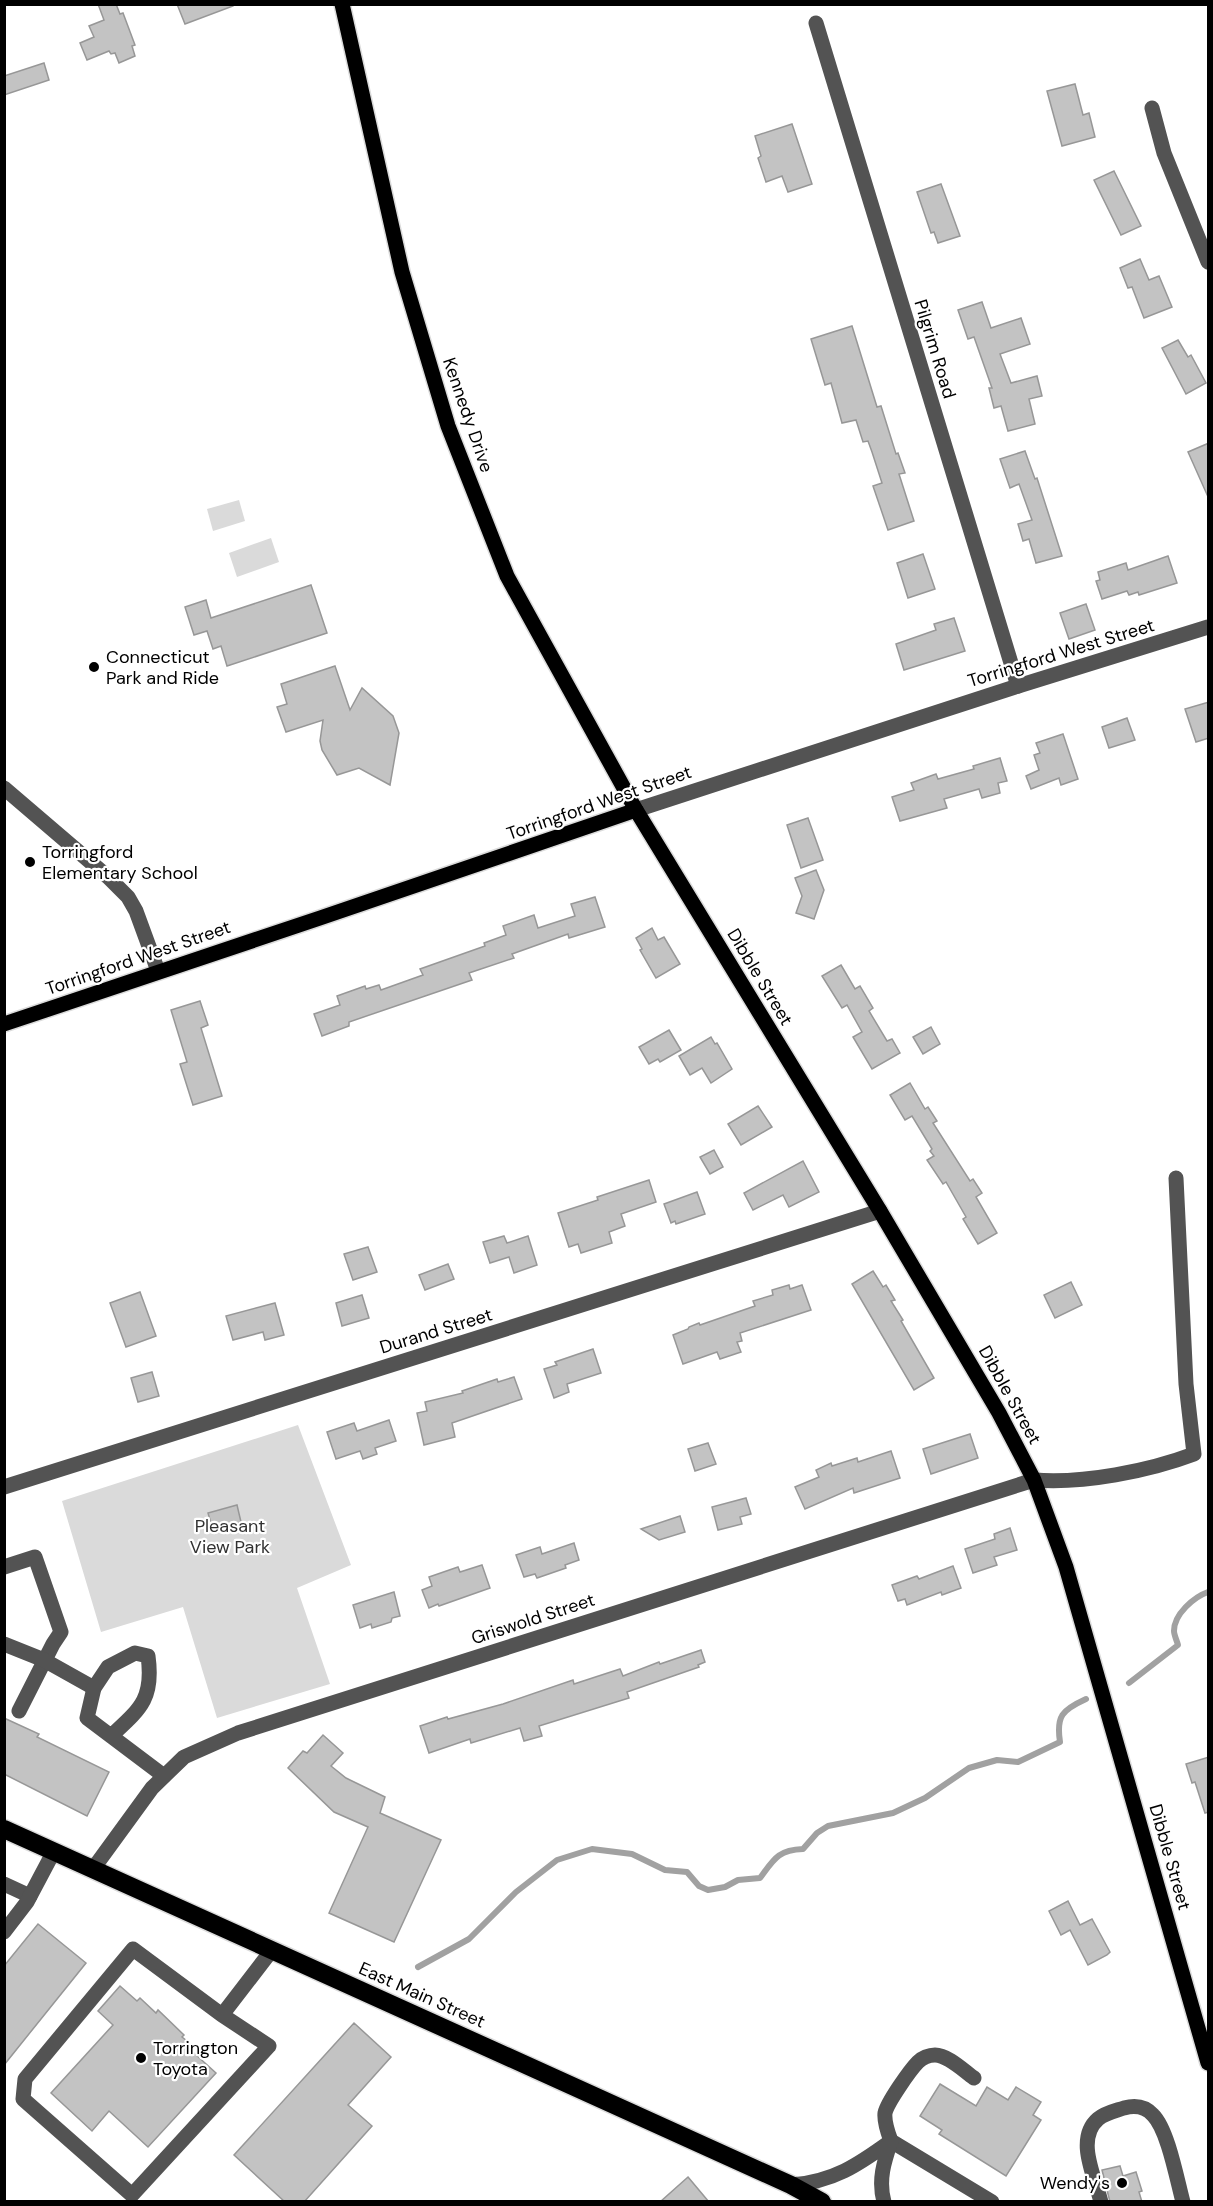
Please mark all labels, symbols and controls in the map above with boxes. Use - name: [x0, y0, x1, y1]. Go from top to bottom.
- street label: Pilgrim Road: [909, 296, 961, 402]
- street label: Kennedy Drive: [437, 354, 499, 476]
- street label: Torringford West Street: [965, 613, 1157, 693]
- place label: Connecticut Park and Ride: [106, 645, 219, 690]
- marker: Connecticut Park and Ride: [87, 660, 101, 674]
- street label: Torringford West Street: [503, 760, 695, 846]
- place label: Torringford Elementary School: [42, 840, 198, 885]
- marker: Torringford Elementary School: [23, 855, 37, 869]
- street label: Torringford West Street: [42, 915, 234, 1001]
- street label: Dibble Street: [722, 924, 798, 1030]
- street label: Durand Street: [377, 1302, 495, 1360]
- street label: Dibble Street: [973, 1341, 1047, 1449]
- park label: Pleasant View Park: [190, 1514, 270, 1559]
- street label: Griswold Street: [468, 1588, 598, 1650]
- street label: Dibble Street: [1143, 1801, 1197, 1913]
- street label: East Main Street: [355, 1956, 489, 2034]
- place label: Torrington Toyota: [153, 2036, 238, 2081]
- marker: Torrington Toyota: [134, 2051, 148, 2065]
- place label: Wendy's: [1040, 2171, 1110, 2195]
- marker: Wendy's: [1115, 2176, 1129, 2190]

